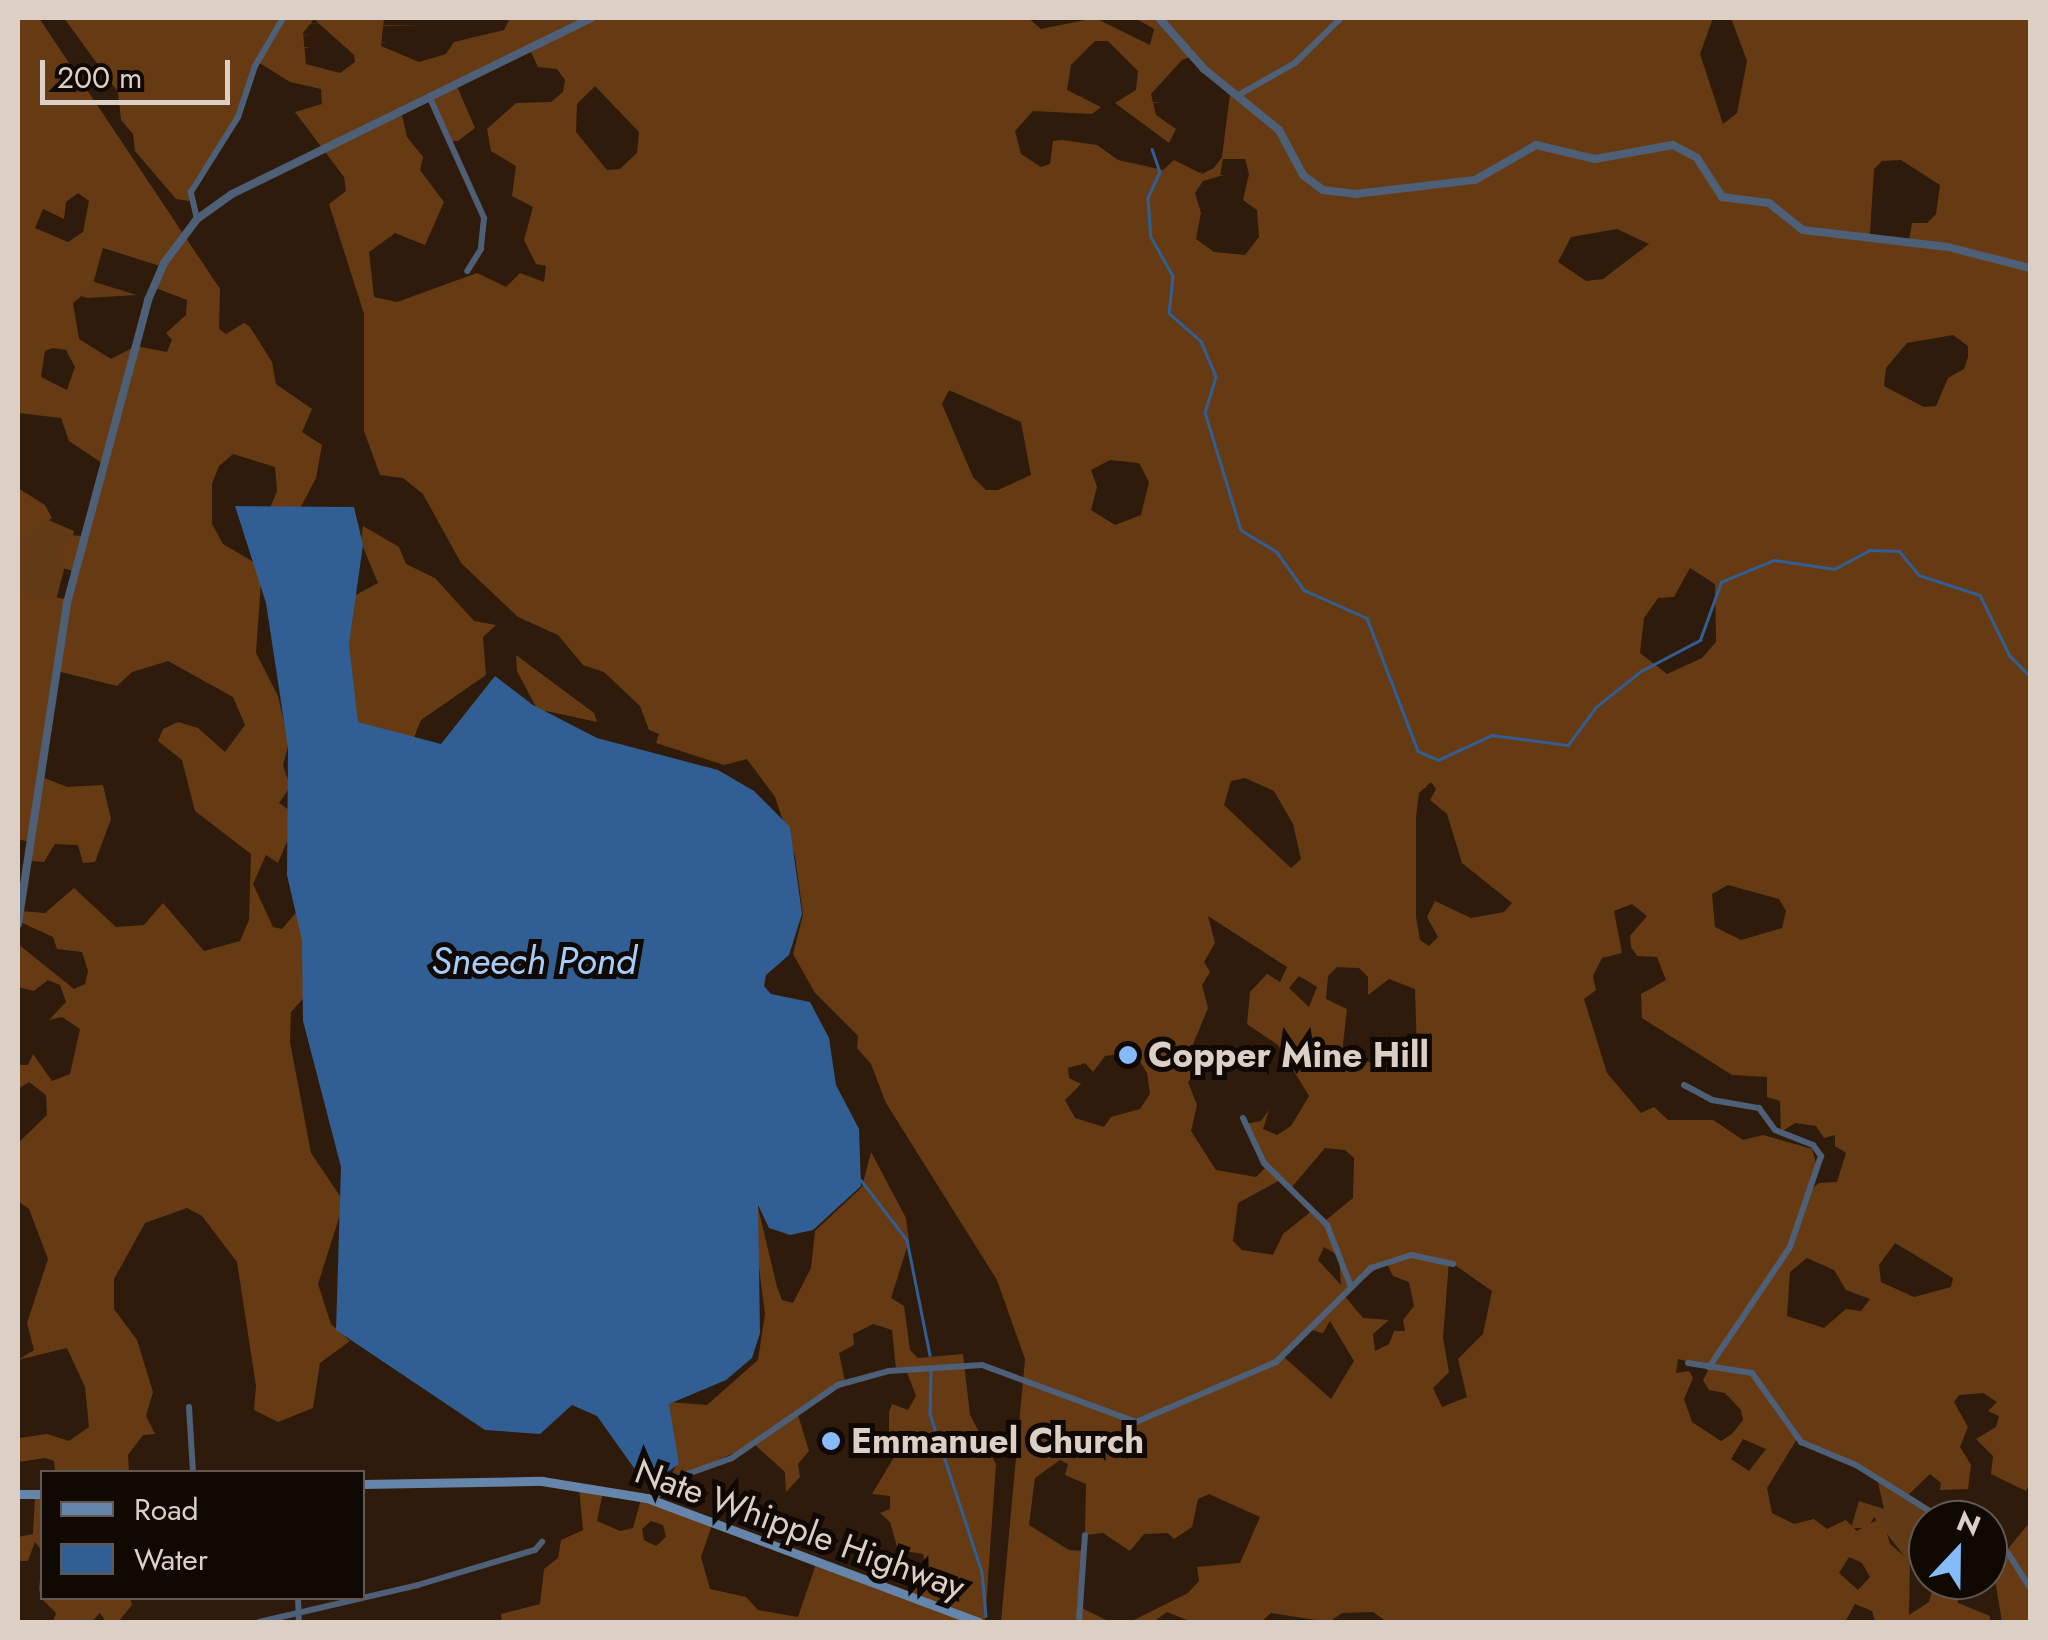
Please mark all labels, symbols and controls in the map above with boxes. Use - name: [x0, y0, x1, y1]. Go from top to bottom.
- scale bar: [45, 40, 235, 102]
- text: 200 m: [57, 56, 142, 99]
- water label: Sneech Pond: [431, 938, 637, 984]
- place label: Copper Mine Hill: [1148, 1034, 1429, 1076]
- marker: Copper Mine Hill: [1117, 1044, 1139, 1066]
- place label: Emmanuel Church: [851, 1420, 1144, 1462]
- marker: Emmanuel Church: [820, 1430, 842, 1452]
- street label: Nate Whipple Highway: [629, 1450, 971, 1608]
- legend: [40, 1470, 365, 1600]
- text: Road: [134, 1488, 199, 1531]
- north arrow: [1908, 1500, 2008, 1600]
- text: N: [1951, 1500, 1987, 1547]
- text: Water: [134, 1538, 208, 1581]

